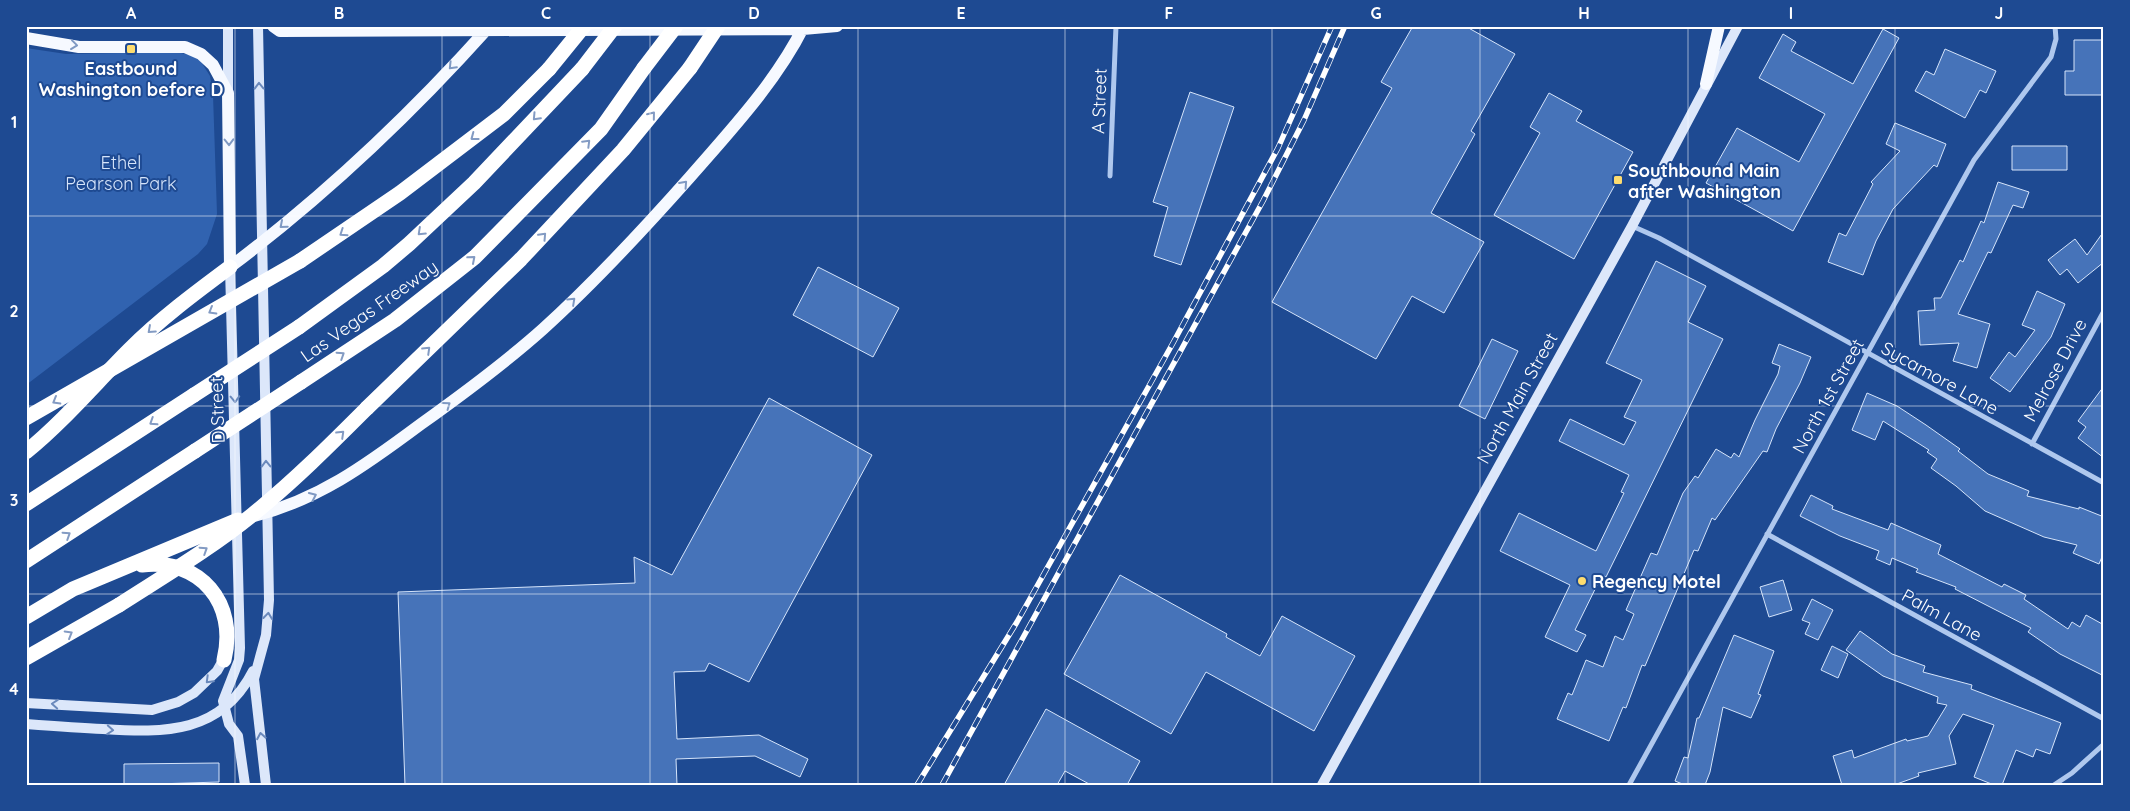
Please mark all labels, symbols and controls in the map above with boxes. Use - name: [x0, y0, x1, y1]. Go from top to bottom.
- text: A: [126, 3, 137, 23]
- text: B: [334, 3, 344, 23]
- text: C: [541, 3, 551, 23]
- text: D: [748, 3, 760, 23]
- text: E: [956, 3, 966, 23]
- text: F: [1165, 3, 1174, 23]
- text: G: [1370, 3, 1382, 23]
- text: H: [1578, 3, 1590, 23]
- text: I: [1789, 3, 1793, 23]
- text: J: [1995, 3, 2003, 23]
- one-way arrow: [70, 40, 79, 50]
- marker: Eastbound Washington before D: [125, 43, 137, 55]
- place label: Eastbound Washington before D: [39, 57, 223, 101]
- one-way arrow: [449, 60, 458, 69]
- street label: A Street: [1086, 68, 1112, 134]
- one-way arrow: [254, 82, 264, 90]
- text: 1: [11, 112, 17, 132]
- one-way arrow: [533, 112, 542, 121]
- one-way arrow: [646, 112, 655, 121]
- one-way arrow: [470, 131, 480, 140]
- one-way arrow: [224, 138, 234, 146]
- one-way arrow: [581, 140, 590, 149]
- park label: Ethel Pearson Park: [65, 151, 177, 195]
- place label: Southbound Main after Washington: [1628, 159, 1781, 203]
- marker: Southbound Main after Washington: [1612, 174, 1624, 186]
- one-way arrow: [678, 180, 687, 189]
- one-way arrow: [279, 219, 288, 228]
- one-way arrow: [418, 226, 427, 235]
- one-way arrow: [339, 227, 348, 236]
- one-way arrow: [537, 233, 546, 242]
- street label: Las Vegas Freeway: [296, 255, 442, 367]
- one-way arrow: [467, 255, 476, 264]
- one-way arrow: [566, 298, 575, 307]
- text: 2: [9, 301, 19, 321]
- one-way arrow: [209, 305, 218, 315]
- street label: Melrose Drive: [2018, 315, 2092, 425]
- one-way arrow: [147, 324, 156, 333]
- street label: North Main Street: [1471, 328, 1563, 468]
- street label: North 1st Street: [1787, 335, 1869, 457]
- street label: Sycamore Lane: [1877, 336, 2003, 420]
- one-way arrow: [422, 347, 431, 356]
- one-way arrow: [336, 352, 345, 361]
- street label: D Street: [204, 376, 230, 444]
- one-way arrow: [53, 395, 62, 405]
- one-way arrow: [229, 396, 240, 404]
- one-way arrow: [441, 403, 450, 411]
- one-way arrow: [150, 415, 159, 425]
- one-way arrow: [335, 431, 344, 440]
- one-way arrow: [261, 460, 271, 468]
- text: 3: [10, 490, 18, 510]
- one-way arrow: [307, 492, 316, 502]
- one-way arrow: [62, 531, 71, 541]
- one-way arrow: [198, 547, 208, 556]
- place label: Regency Motel: [1592, 570, 1721, 593]
- marker: Regency Motel: [1576, 575, 1588, 587]
- street label: Palm Lane: [1898, 584, 1986, 646]
- one-way arrow: [263, 612, 274, 620]
- one-way arrow: [63, 630, 72, 640]
- one-way arrow: [206, 674, 215, 683]
- text: 4: [9, 679, 19, 699]
- one-way arrow: [51, 699, 59, 710]
- one-way arrow: [106, 724, 114, 735]
- one-way arrow: [257, 732, 267, 741]

